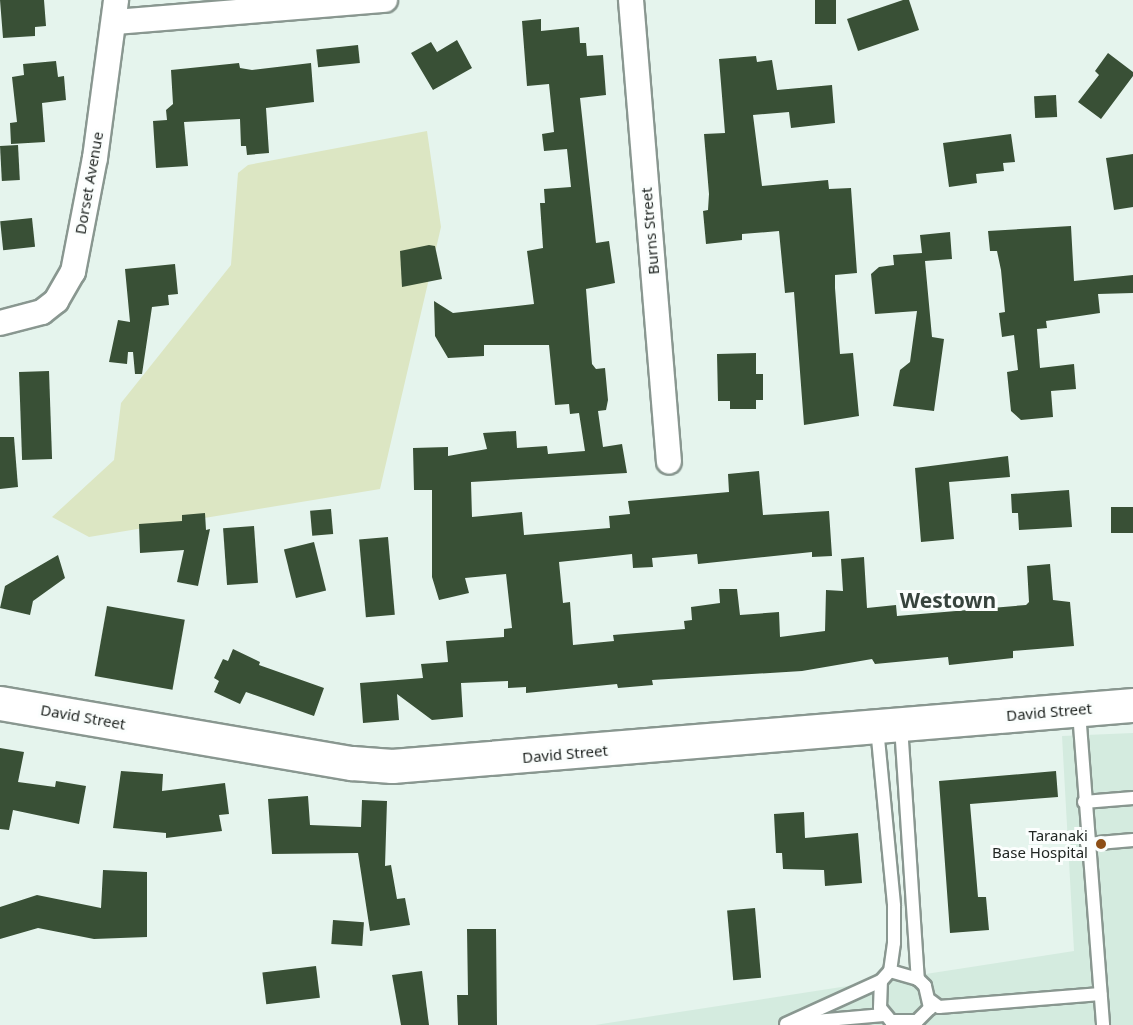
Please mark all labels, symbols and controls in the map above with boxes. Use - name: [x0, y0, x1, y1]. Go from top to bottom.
- street label: Dorset Avenue: [71, 130, 107, 236]
- street label: Burns Street: [637, 187, 663, 275]
- district label: Westown: [900, 587, 996, 613]
- street label: David Street: [1005, 699, 1093, 725]
- street label: David Street: [39, 701, 127, 733]
- street label: David Street: [521, 741, 609, 767]
- place label: Taranaki Base Hospital: [992, 826, 1088, 861]
- marker: Taranaki Base Hospital: [1092, 835, 1110, 853]

